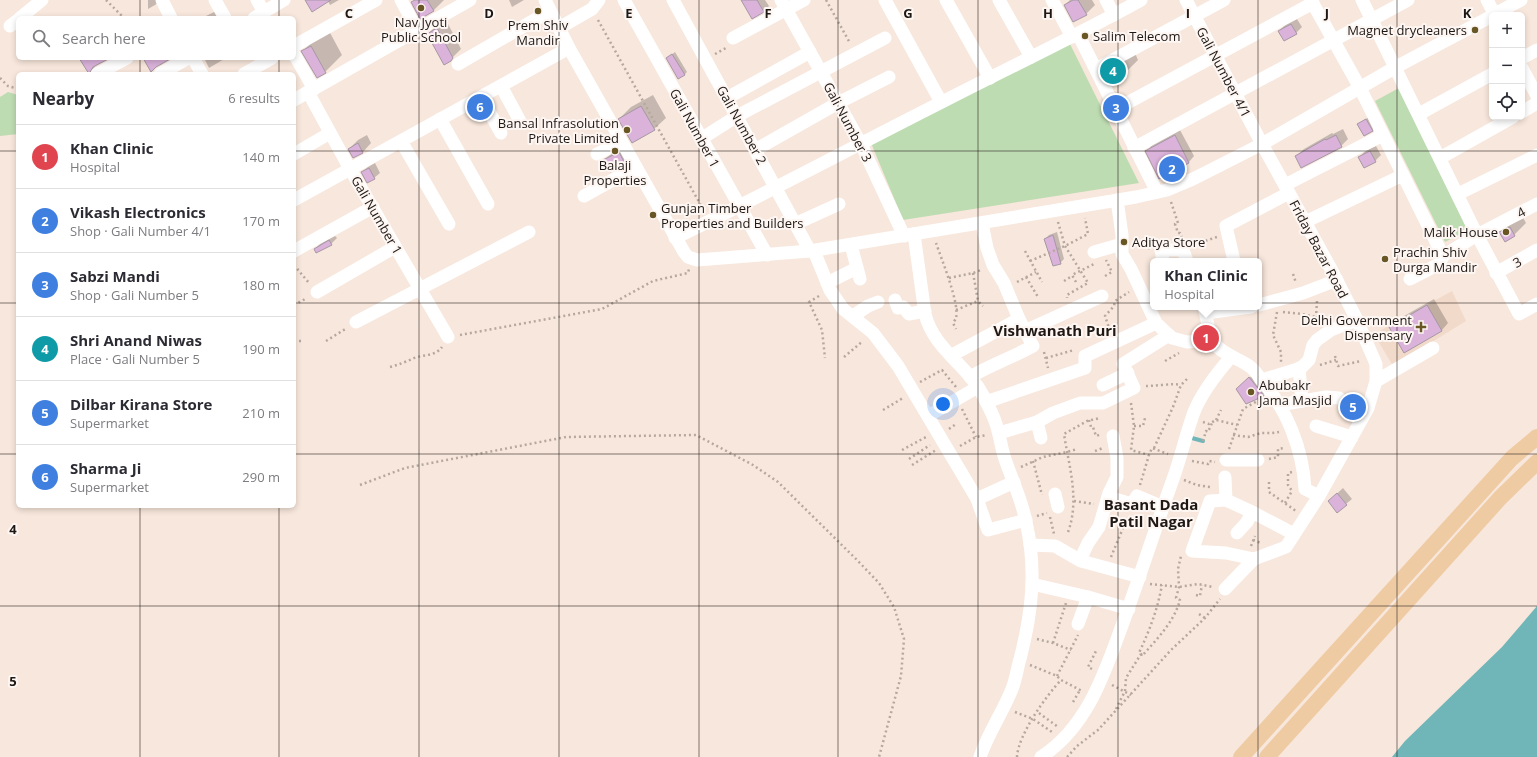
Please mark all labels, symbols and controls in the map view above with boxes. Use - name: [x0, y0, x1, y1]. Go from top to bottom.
- marker: Nav Jyoti Public School: [416, 3, 426, 13]
- text: C: [345, 4, 353, 22]
- text: D: [484, 4, 494, 22]
- text: E: [625, 4, 633, 22]
- text: F: [764, 4, 772, 22]
- text: G: [903, 4, 913, 22]
- text: H: [1043, 4, 1053, 22]
- text: I: [1186, 4, 1190, 22]
- text: J: [1324, 4, 1329, 22]
- text: K: [1463, 4, 1472, 22]
- marker: Prem Shiv Mandir: [533, 6, 543, 16]
- map controls: [1489, 12, 1525, 120]
- button: +: [1489, 12, 1525, 48]
- place label: Nav Jyoti Public School: [381, 13, 461, 46]
- search box: [16, 16, 296, 60]
- place label: Prem Shiv Mandir: [508, 16, 569, 49]
- place label: Magnet drycleaners: [1347, 21, 1467, 39]
- street label: Gali Number 4/1: [1193, 24, 1255, 120]
- marker: Magnet drycleaners: [1470, 25, 1480, 35]
- icon: search: [30, 27, 52, 49]
- place label: Salim Telecom: [1093, 27, 1180, 45]
- text: Search here: [62, 28, 146, 48]
- marker: Salim Telecom: [1080, 31, 1090, 41]
- button: −: [1489, 48, 1525, 84]
- pin: 4: [1100, 56, 1126, 86]
- street label: Gali Number 3: [819, 79, 877, 165]
- street label: Gali Number 2: [713, 82, 771, 168]
- button: locate: [1489, 84, 1525, 120]
- street label: Gali Number 1: [666, 85, 724, 171]
- text: Nearby: [32, 87, 94, 110]
- text: 6 results: [228, 89, 280, 107]
- pin: 6: [467, 92, 493, 122]
- pin: 3: [1103, 93, 1129, 123]
- place label: Bansal Infrasolution Private Limited: [498, 114, 619, 147]
- marker: Bansal Infrasolution Private Limited: [622, 125, 632, 135]
- text: Khan Clinic: [70, 138, 154, 158]
- marker: Balaji Properties: [610, 146, 620, 156]
- text: 1: [41, 148, 49, 166]
- text: 140 m: [242, 148, 280, 166]
- pin: 2: [1159, 154, 1185, 184]
- place label: Balaji Properties: [584, 156, 646, 189]
- text: Hospital: [70, 158, 120, 176]
- street label: Gali Number 1: [347, 172, 407, 258]
- street label: Friday Bazar Road: [1285, 197, 1353, 301]
- place label: Gunjan Timber Properties and Builders: [661, 199, 804, 232]
- text: Vikash Electronics: [70, 202, 206, 222]
- street label: 4: [1513, 202, 1529, 222]
- marker: Gunjan Timber Properties and Builders: [648, 210, 658, 220]
- text: 2: [41, 212, 49, 230]
- text: 170 m: [242, 212, 280, 230]
- text: Shop · Gali Number 4/1: [70, 222, 211, 240]
- place label: Malik House: [1423, 223, 1498, 241]
- marker: Malik House: [1501, 227, 1511, 237]
- place label: Aditya Store: [1132, 233, 1205, 251]
- marker: Aditya Store: [1119, 237, 1129, 247]
- place label: Prachin Shiv Durga Mandir: [1393, 243, 1478, 276]
- street label: 3: [1509, 252, 1525, 272]
- marker: Prachin Shiv Durga Mandir: [1380, 254, 1390, 264]
- popup: [1150, 258, 1262, 310]
- text: Khan Clinic: [1164, 265, 1248, 285]
- text: Sabzi Mandi: [70, 266, 160, 286]
- text: 3: [41, 276, 49, 294]
- text: 180 m: [242, 276, 280, 294]
- text: Hospital: [1164, 285, 1214, 303]
- text: Shop · Gali Number 5: [70, 286, 199, 304]
- place label: Delhi Government Dispensary: [1301, 311, 1412, 344]
- district label: Vishwanath Puri: [993, 320, 1117, 340]
- marker: Delhi Government Dispensary: [1415, 321, 1427, 333]
- pin: 1: [1193, 323, 1219, 353]
- text: Shri Anand Niwas: [70, 330, 202, 350]
- text: 4: [41, 340, 49, 358]
- text: 190 m: [242, 340, 280, 358]
- text: Place · Gali Number 5: [70, 350, 200, 368]
- place label: Abubakr Jama Masjid: [1257, 376, 1332, 409]
- marker: Abubakr Jama Masjid: [1246, 387, 1256, 397]
- pin: 5: [1340, 392, 1366, 422]
- text: Dilbar Kirana Store: [70, 394, 212, 414]
- your location: [933, 394, 953, 414]
- text: 5: [41, 404, 49, 422]
- text: 210 m: [242, 404, 280, 422]
- text: Supermarket: [70, 414, 149, 432]
- text: Sharma Ji: [70, 458, 141, 478]
- text: 6: [41, 468, 49, 486]
- text: 290 m: [242, 468, 280, 486]
- text: Supermarket: [70, 478, 149, 496]
- district label: Basant Dada Patil Nagar: [1104, 494, 1198, 531]
- text: 4: [9, 520, 17, 538]
- text: 5: [9, 672, 17, 690]

